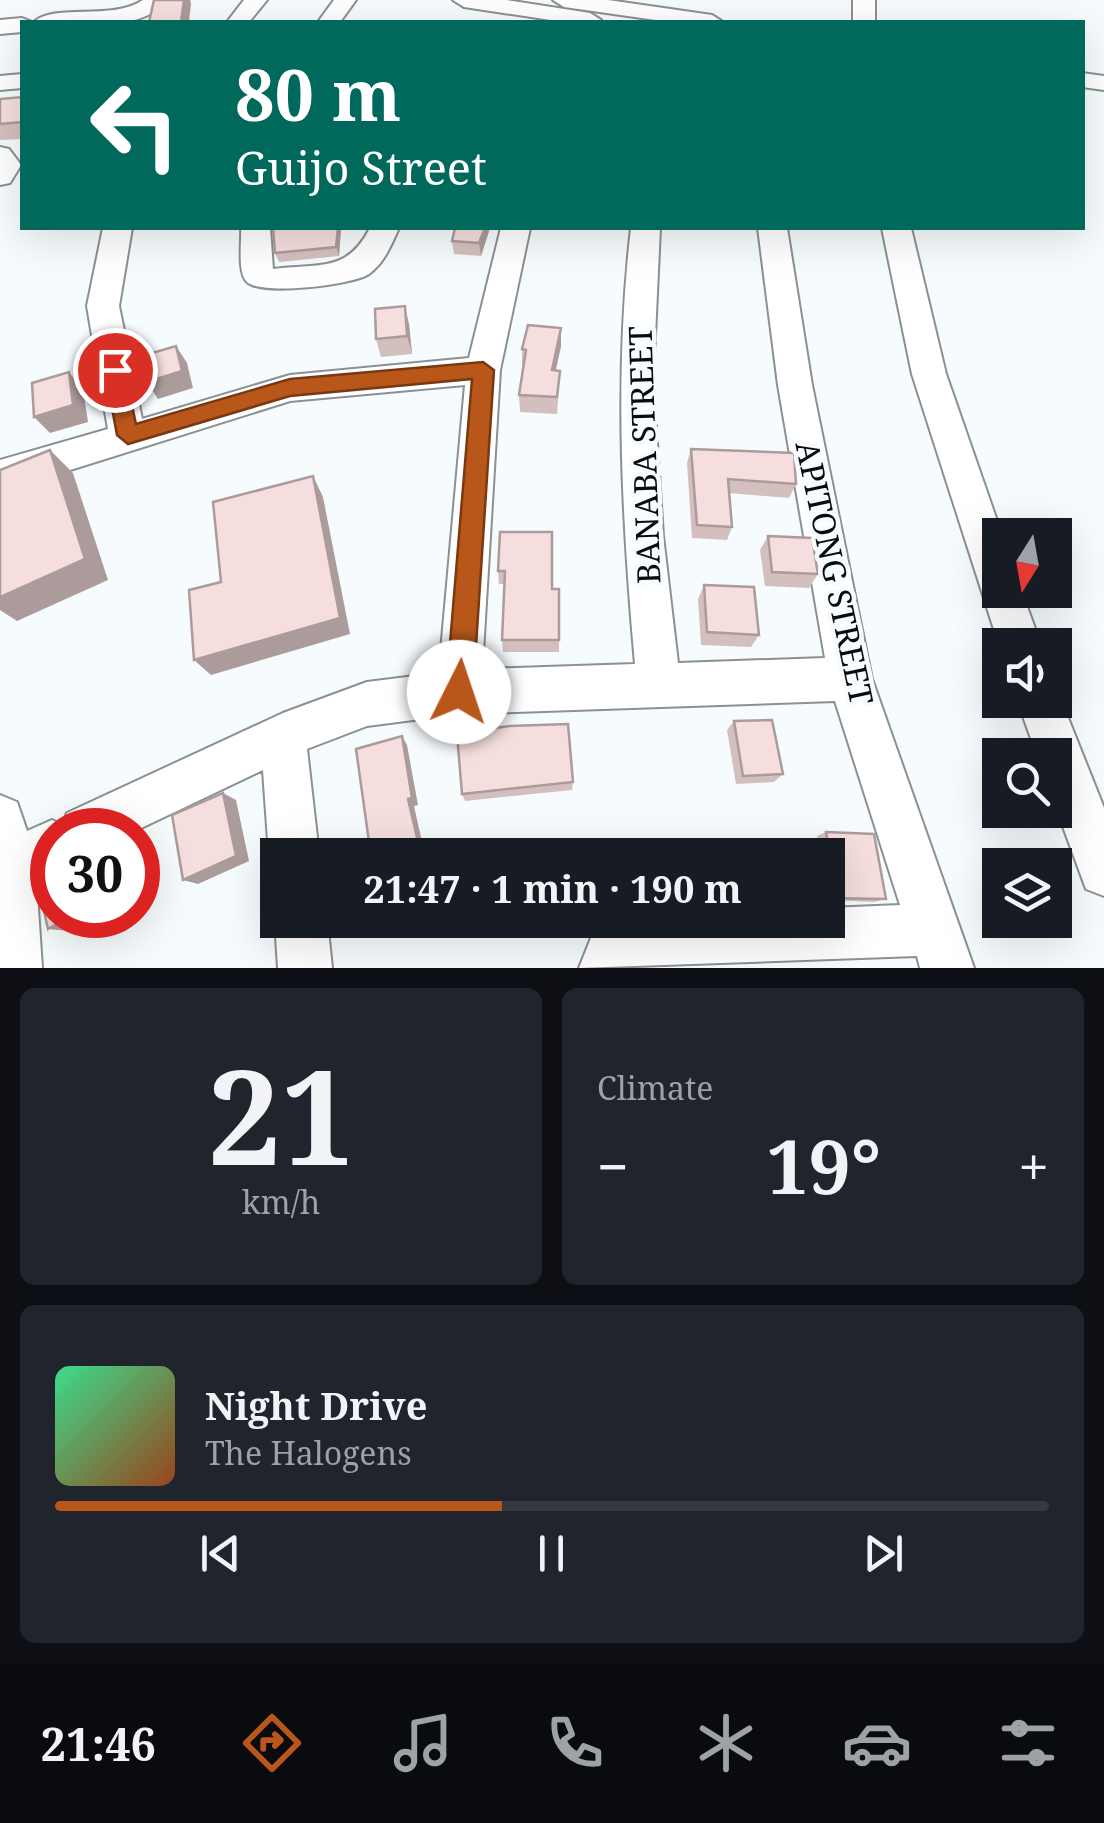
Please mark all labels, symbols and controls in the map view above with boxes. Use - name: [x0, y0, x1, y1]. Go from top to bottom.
- text: 80 m: [235, 46, 401, 142]
- icon: left: [70, 60, 200, 190]
- text: Guijo Street: [235, 137, 487, 198]
- street label: BANABA STREET: [618, 325, 669, 585]
- pin: [73, 328, 158, 413]
- icon: arrive: [88, 343, 143, 398]
- street label: APITONG STREET: [786, 437, 884, 709]
- north arrow: [982, 518, 1072, 608]
- map controls: [982, 518, 1072, 938]
- button: sound: [982, 628, 1072, 718]
- position arrow: [407, 640, 511, 744]
- button: search: [982, 738, 1072, 828]
- speed limit sign: 30: [30, 808, 160, 938]
- button: layers: [982, 848, 1072, 938]
- text: 21:47 · 1 min · 190 m: [363, 862, 742, 914]
- text: 21: [208, 1026, 354, 1203]
- text: Climate: [597, 1066, 713, 1109]
- text: 19°: [766, 1114, 881, 1216]
- text: −: [597, 1128, 629, 1203]
- text: +: [1018, 1128, 1049, 1203]
- text: km/h: [242, 1180, 320, 1223]
- text: Night Drive: [205, 1379, 427, 1431]
- text: The Halogens: [205, 1431, 412, 1474]
- icon: previous: [193, 1526, 248, 1581]
- icon: pause: [524, 1526, 579, 1581]
- icon: next: [856, 1526, 911, 1581]
- icon: directions: [237, 1708, 307, 1778]
- icon: music: [388, 1708, 458, 1778]
- icon: phone: [540, 1708, 610, 1778]
- icon: climate: [691, 1708, 761, 1778]
- icon: car: [842, 1708, 912, 1778]
- icon: filters: [993, 1708, 1063, 1778]
- text: 21:46: [41, 1713, 156, 1774]

